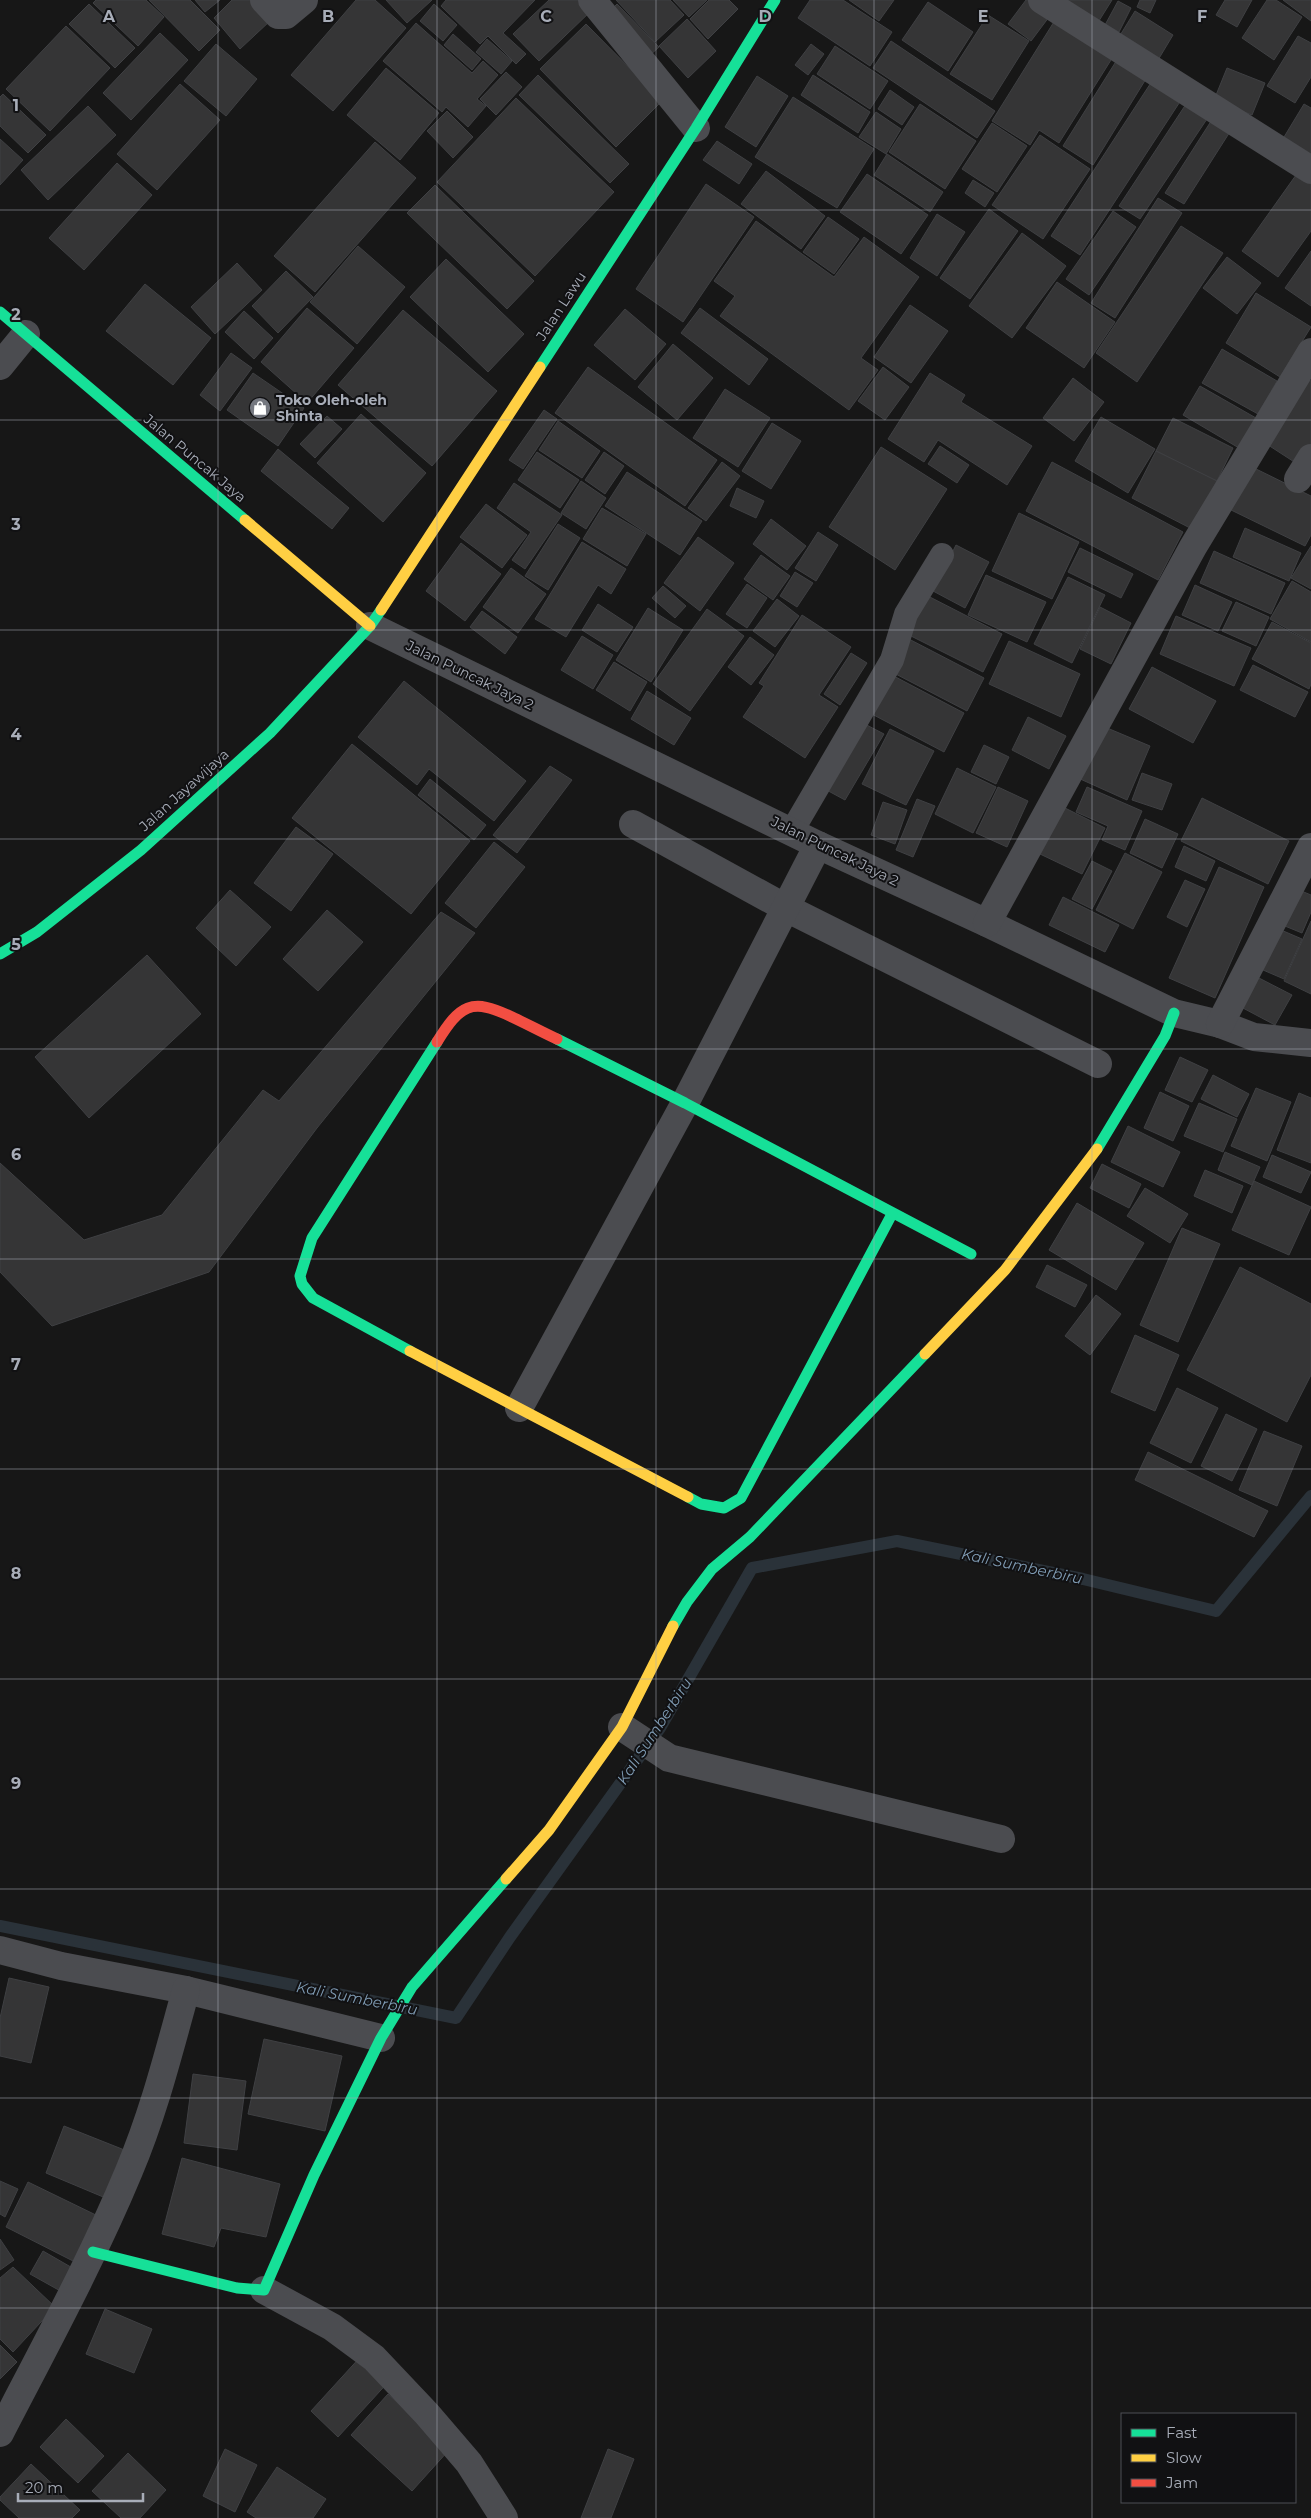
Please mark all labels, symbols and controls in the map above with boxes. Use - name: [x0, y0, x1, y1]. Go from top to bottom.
- text: A: [102, 7, 116, 26]
- text: B: [322, 7, 334, 26]
- text: C: [540, 7, 552, 26]
- text: D: [758, 7, 772, 26]
- text: E: [978, 7, 988, 26]
- text: F: [1197, 7, 1207, 26]
- text: 1: [13, 96, 19, 115]
- street label: Jalan Lawu: [532, 268, 590, 345]
- text: 2: [11, 305, 21, 324]
- place label: Toko Oleh-oleh Shinta: [276, 391, 387, 425]
- shop icon: Toko Oleh-oleh Shinta: [248, 396, 272, 420]
- street label: Jalan Puncak Jaya: [139, 409, 250, 506]
- text: 3: [10, 515, 21, 534]
- street label: Jalan Puncak Jaya 2: [402, 636, 537, 714]
- text: 4: [10, 725, 22, 744]
- street label: Jalan Jayawijaya: [135, 745, 233, 836]
- street label: Jalan Puncak Jaya 2: [767, 812, 902, 890]
- text: 5: [11, 935, 21, 954]
- text: 6: [11, 1145, 21, 1164]
- text: 7: [11, 1355, 21, 1374]
- water label: Kali Sumberbiru: [960, 1544, 1084, 1588]
- text: 8: [11, 1564, 21, 1583]
- water label: Kali Sumberbiru: [612, 1674, 696, 1788]
- text: 9: [11, 1774, 21, 1793]
- water label: Kali Sumberbiru: [295, 1977, 419, 2019]
- legend: [1121, 2413, 1296, 2503]
- text: Fast: [1166, 2423, 1197, 2442]
- text: Slow: [1166, 2448, 1202, 2467]
- scale bar: [18, 2470, 142, 2502]
- text: Jam: [1165, 2473, 1198, 2492]
- text: 20 m: [25, 2478, 63, 2497]

